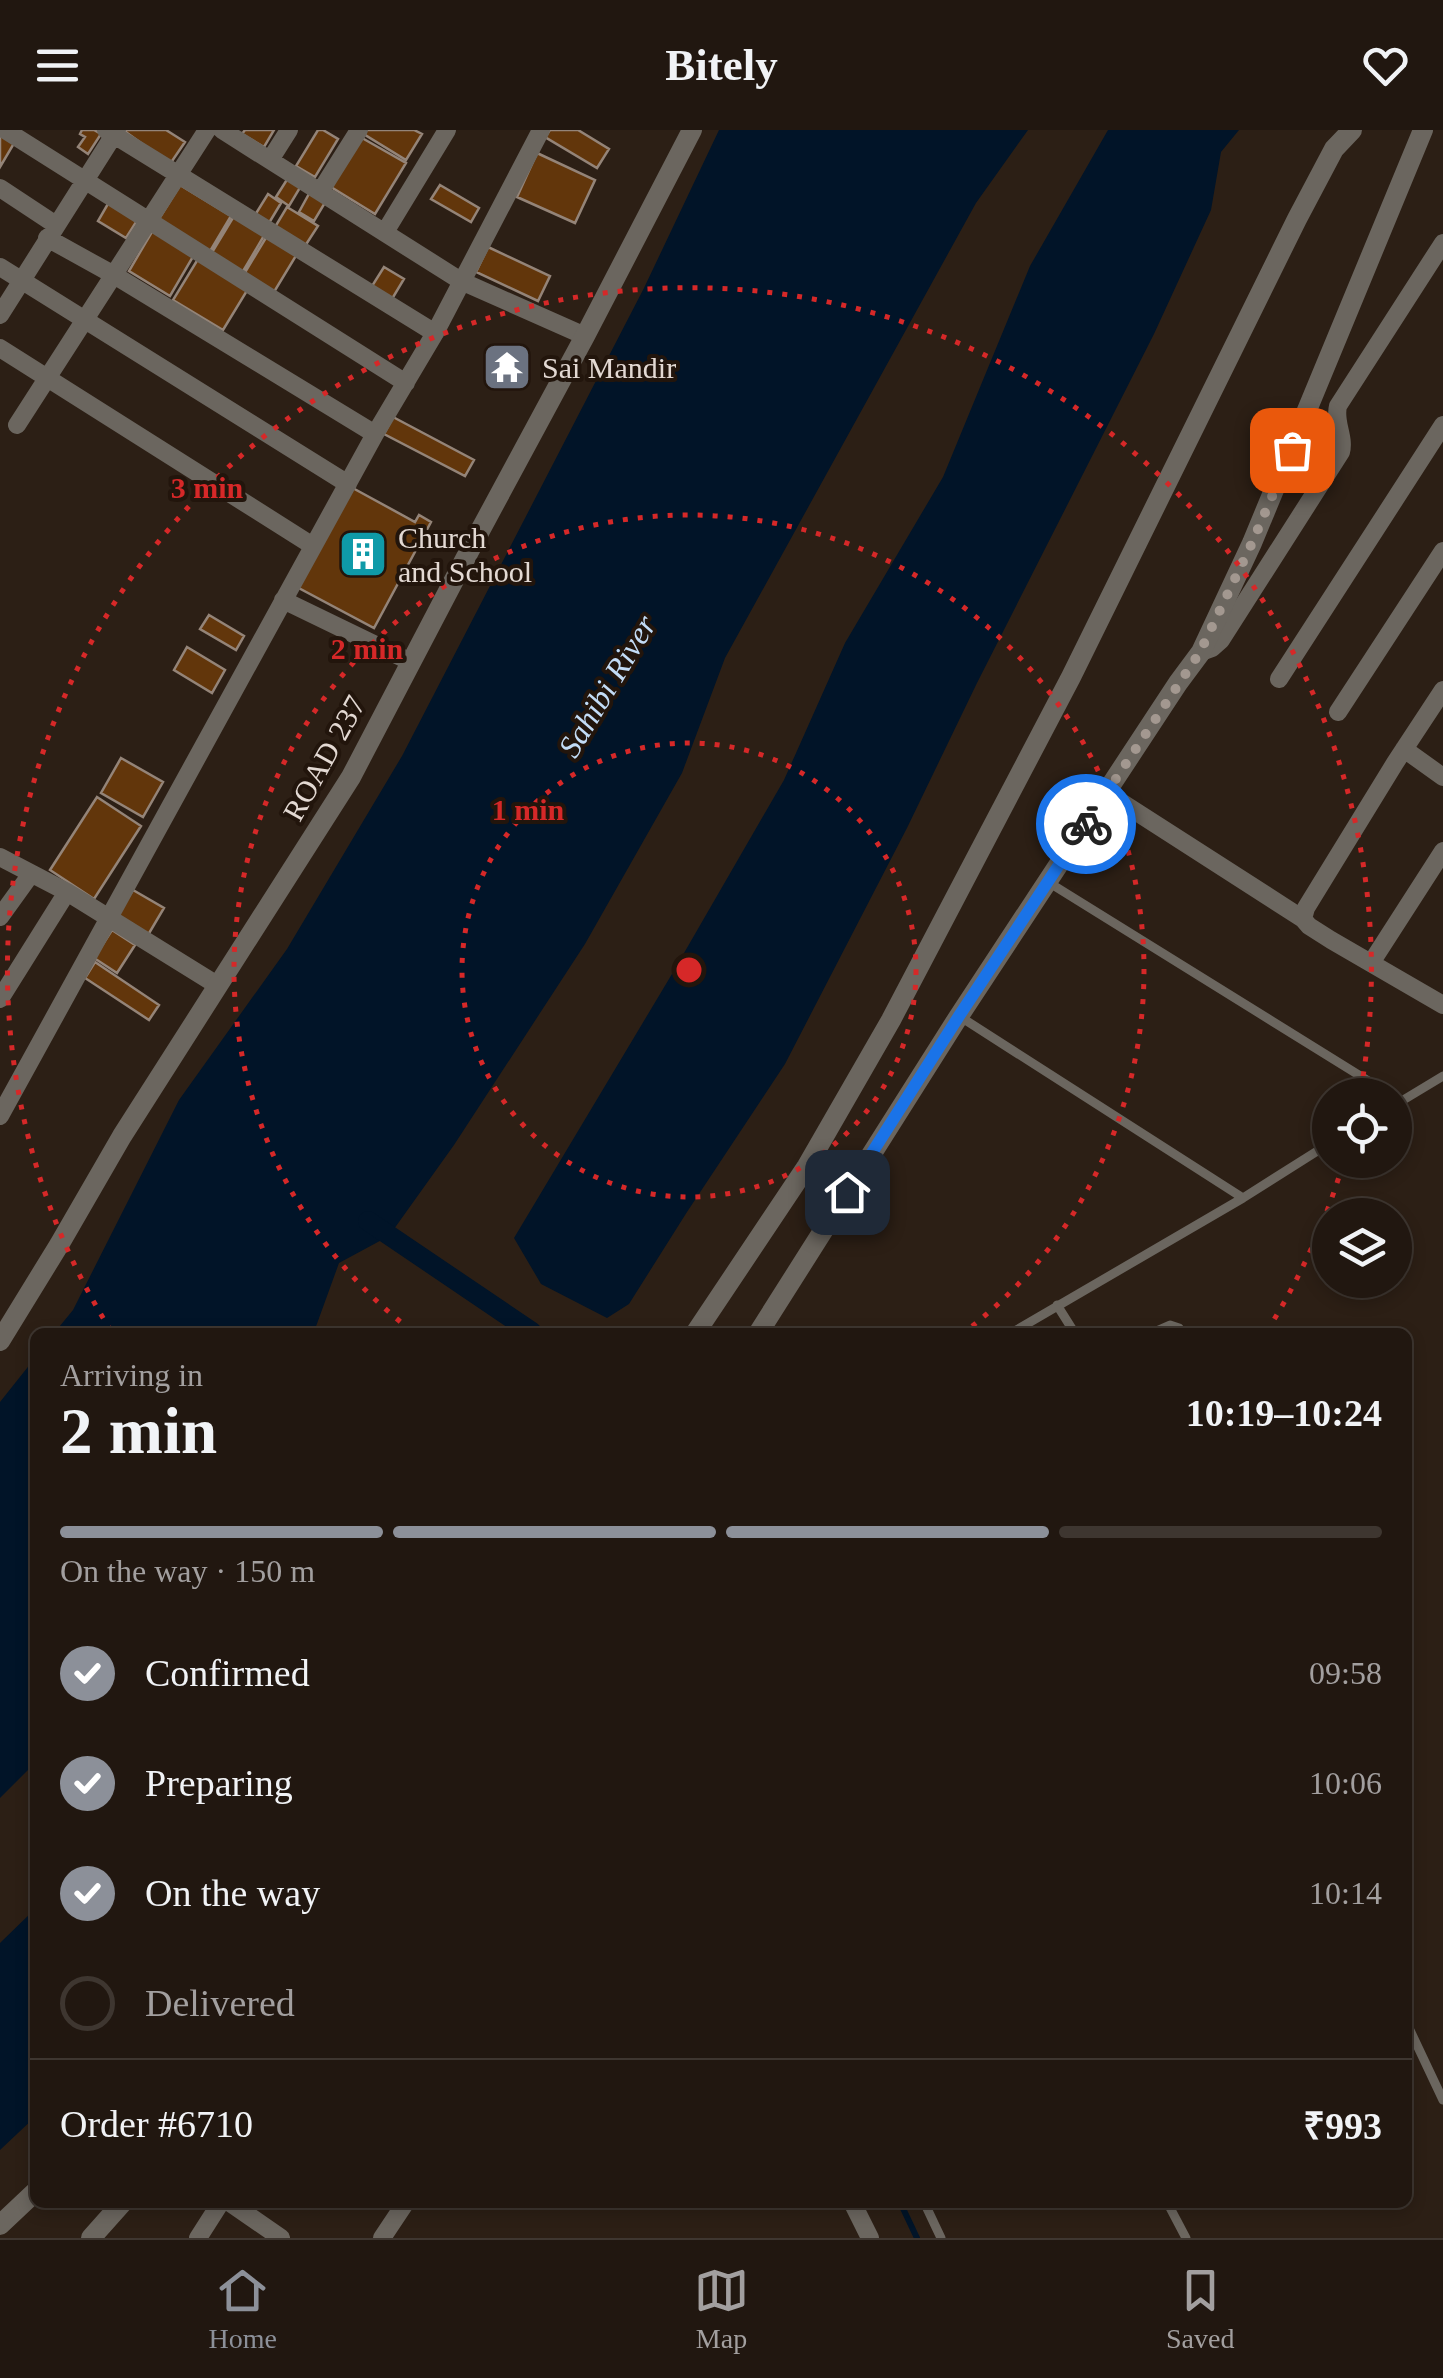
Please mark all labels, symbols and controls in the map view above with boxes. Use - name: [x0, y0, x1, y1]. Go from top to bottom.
- icon: menu: [30, 38, 85, 93]
- icon: heart: [1358, 38, 1413, 93]
- text: Bitely: [665, 40, 778, 90]
- temple icon: Sai Mandir: [481, 341, 533, 393]
- place label: Sai Mandir: [542, 351, 676, 384]
- pin: [1250, 408, 1335, 493]
- icon: bag: [1265, 423, 1320, 478]
- text: 3 min: [171, 471, 244, 504]
- place label: Church and School: [398, 521, 532, 588]
- building icon: Church and School: [337, 528, 389, 580]
- water label: Sahibi River: [551, 608, 664, 763]
- text: 2 min: [331, 632, 404, 665]
- street label: ROAD 237: [276, 690, 372, 826]
- courier: [1036, 774, 1136, 874]
- text: 1 min: [492, 793, 565, 826]
- icon: bike: [1059, 797, 1114, 852]
- centre of rings: [671, 952, 707, 988]
- map controls: [1312, 1078, 1412, 1298]
- button: locate: [1312, 1078, 1412, 1178]
- pin: [805, 1150, 890, 1235]
- icon: home: [820, 1165, 875, 1220]
- button: layers: [1312, 1198, 1412, 1298]
- text: Arriving in: [60, 1357, 203, 1393]
- text: 10:19–10:24: [1186, 1392, 1382, 1434]
- text: 2 min: [60, 1395, 217, 1467]
- text: On the way · 150 m: [60, 1553, 315, 1589]
- icon: check: [60, 1646, 115, 1701]
- text: Confirmed: [145, 1652, 310, 1694]
- text: 09:58: [1309, 1655, 1382, 1691]
- icon: check: [60, 1756, 115, 1811]
- text: Preparing: [145, 1762, 293, 1804]
- text: 10:06: [1309, 1765, 1382, 1801]
- icon: check: [60, 1866, 115, 1921]
- text: On the way: [145, 1872, 320, 1914]
- text: 10:14: [1309, 1875, 1382, 1911]
- text: Delivered: [145, 1982, 295, 2024]
- text: Order #6710: [60, 2103, 253, 2145]
- text: ₹993: [1303, 2105, 1382, 2147]
- tab: Home: [209, 2263, 277, 2355]
- tab: Map: [694, 2263, 749, 2355]
- tab: Saved: [1166, 2263, 1234, 2355]

